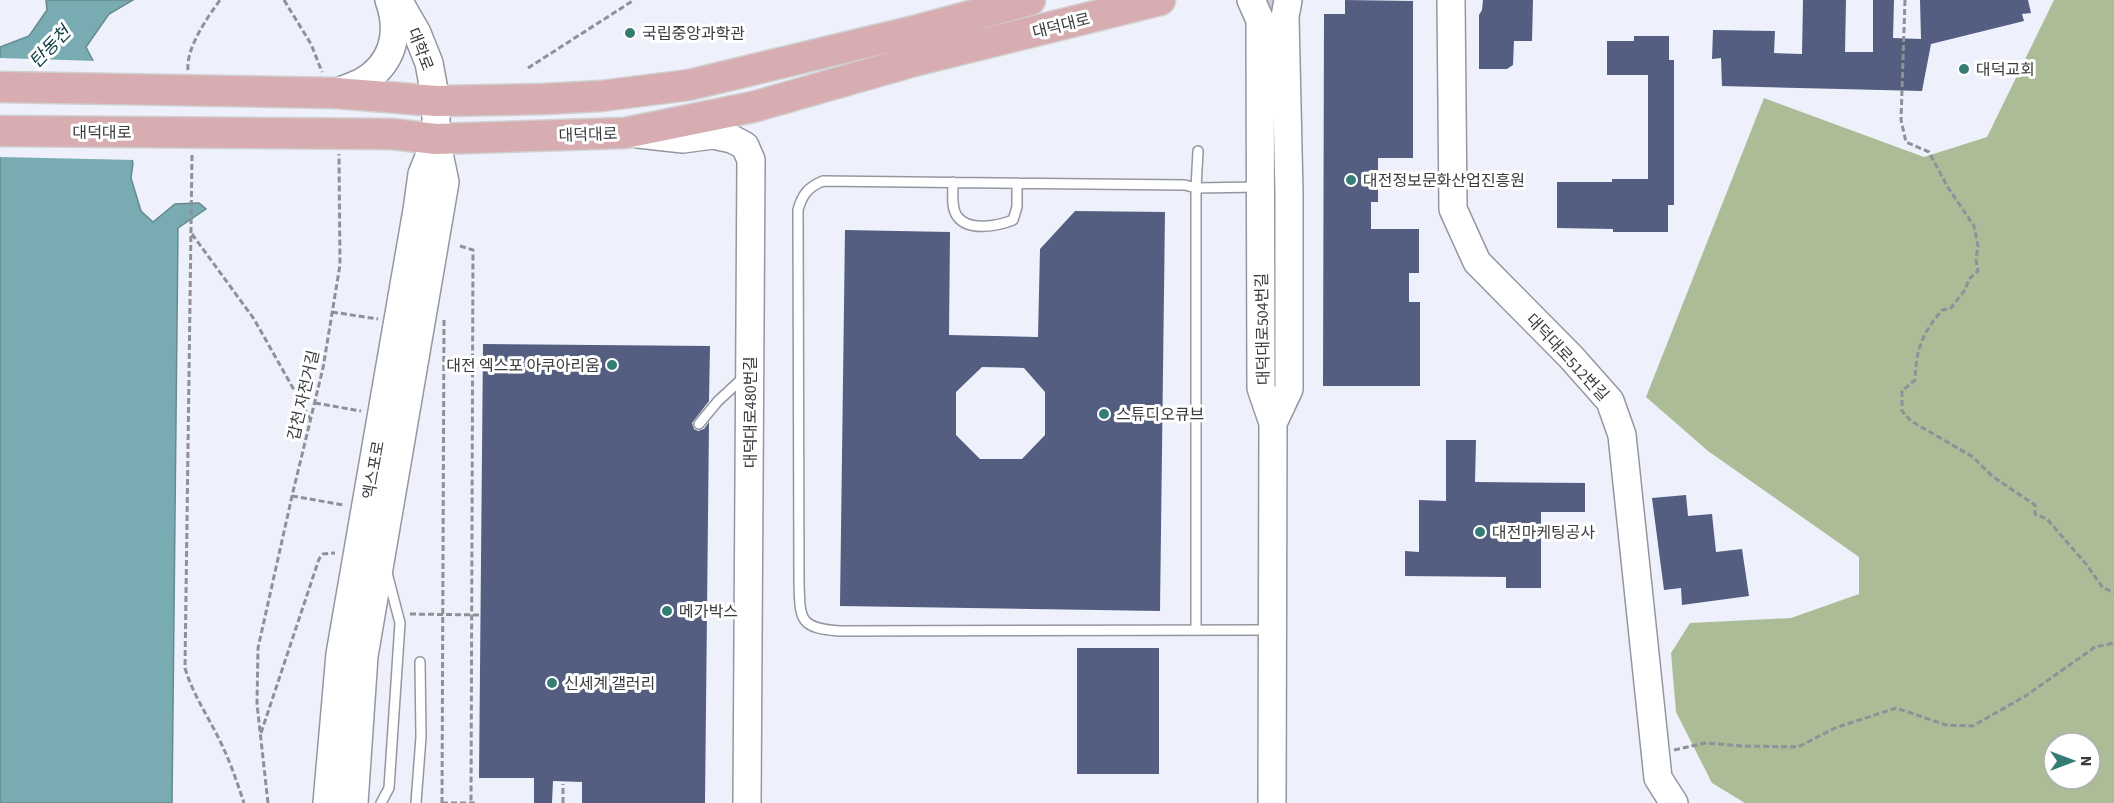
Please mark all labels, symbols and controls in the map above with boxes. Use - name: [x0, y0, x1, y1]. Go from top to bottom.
- street label: 대덕대로: [1030, 8, 1093, 44]
- water label: 탄동천: [24, 19, 78, 74]
- place label: 국립중앙과학관: [642, 23, 745, 45]
- street label: 대학로: [402, 25, 438, 74]
- marker: 국립중앙과학관: [623, 26, 637, 40]
- place label: 대덕교회: [1976, 59, 2035, 81]
- marker: 대덕교회: [1957, 62, 1971, 76]
- street label: 대덕대로: [73, 122, 132, 144]
- street label: 대덕대로: [558, 123, 618, 147]
- place label: 대전정보문화산업진흥원: [1363, 170, 1525, 192]
- marker: 대전정보문화산업진흥원: [1344, 173, 1358, 187]
- street label: 대덕대로504번길: [1251, 273, 1275, 385]
- street label: 대덕대로512번길: [1521, 309, 1614, 406]
- street label: 갑천 자전거길: [283, 348, 325, 442]
- place label: 대전 엑스포 아쿠아리움: [446, 355, 600, 377]
- street label: 대덕대로480번길: [740, 356, 762, 468]
- marker: 대전 엑스포 아쿠아리움: [605, 358, 619, 372]
- place label: 스튜디오큐브: [1116, 404, 1204, 426]
- marker: 스튜디오큐브: [1097, 407, 1111, 421]
- street label: 엑스포로: [358, 439, 390, 501]
- place label: 대전마케팅공사: [1492, 522, 1595, 544]
- marker: 대전마케팅공사: [1473, 525, 1487, 539]
- place label: 메가박스: [679, 601, 738, 623]
- marker: 메가박스: [660, 604, 674, 618]
- place label: 신세계 갤러리: [564, 673, 656, 695]
- marker: 신세계 갤러리: [545, 676, 559, 690]
- north arrow: [2042, 731, 2102, 791]
- text: N: [2075, 756, 2097, 766]

